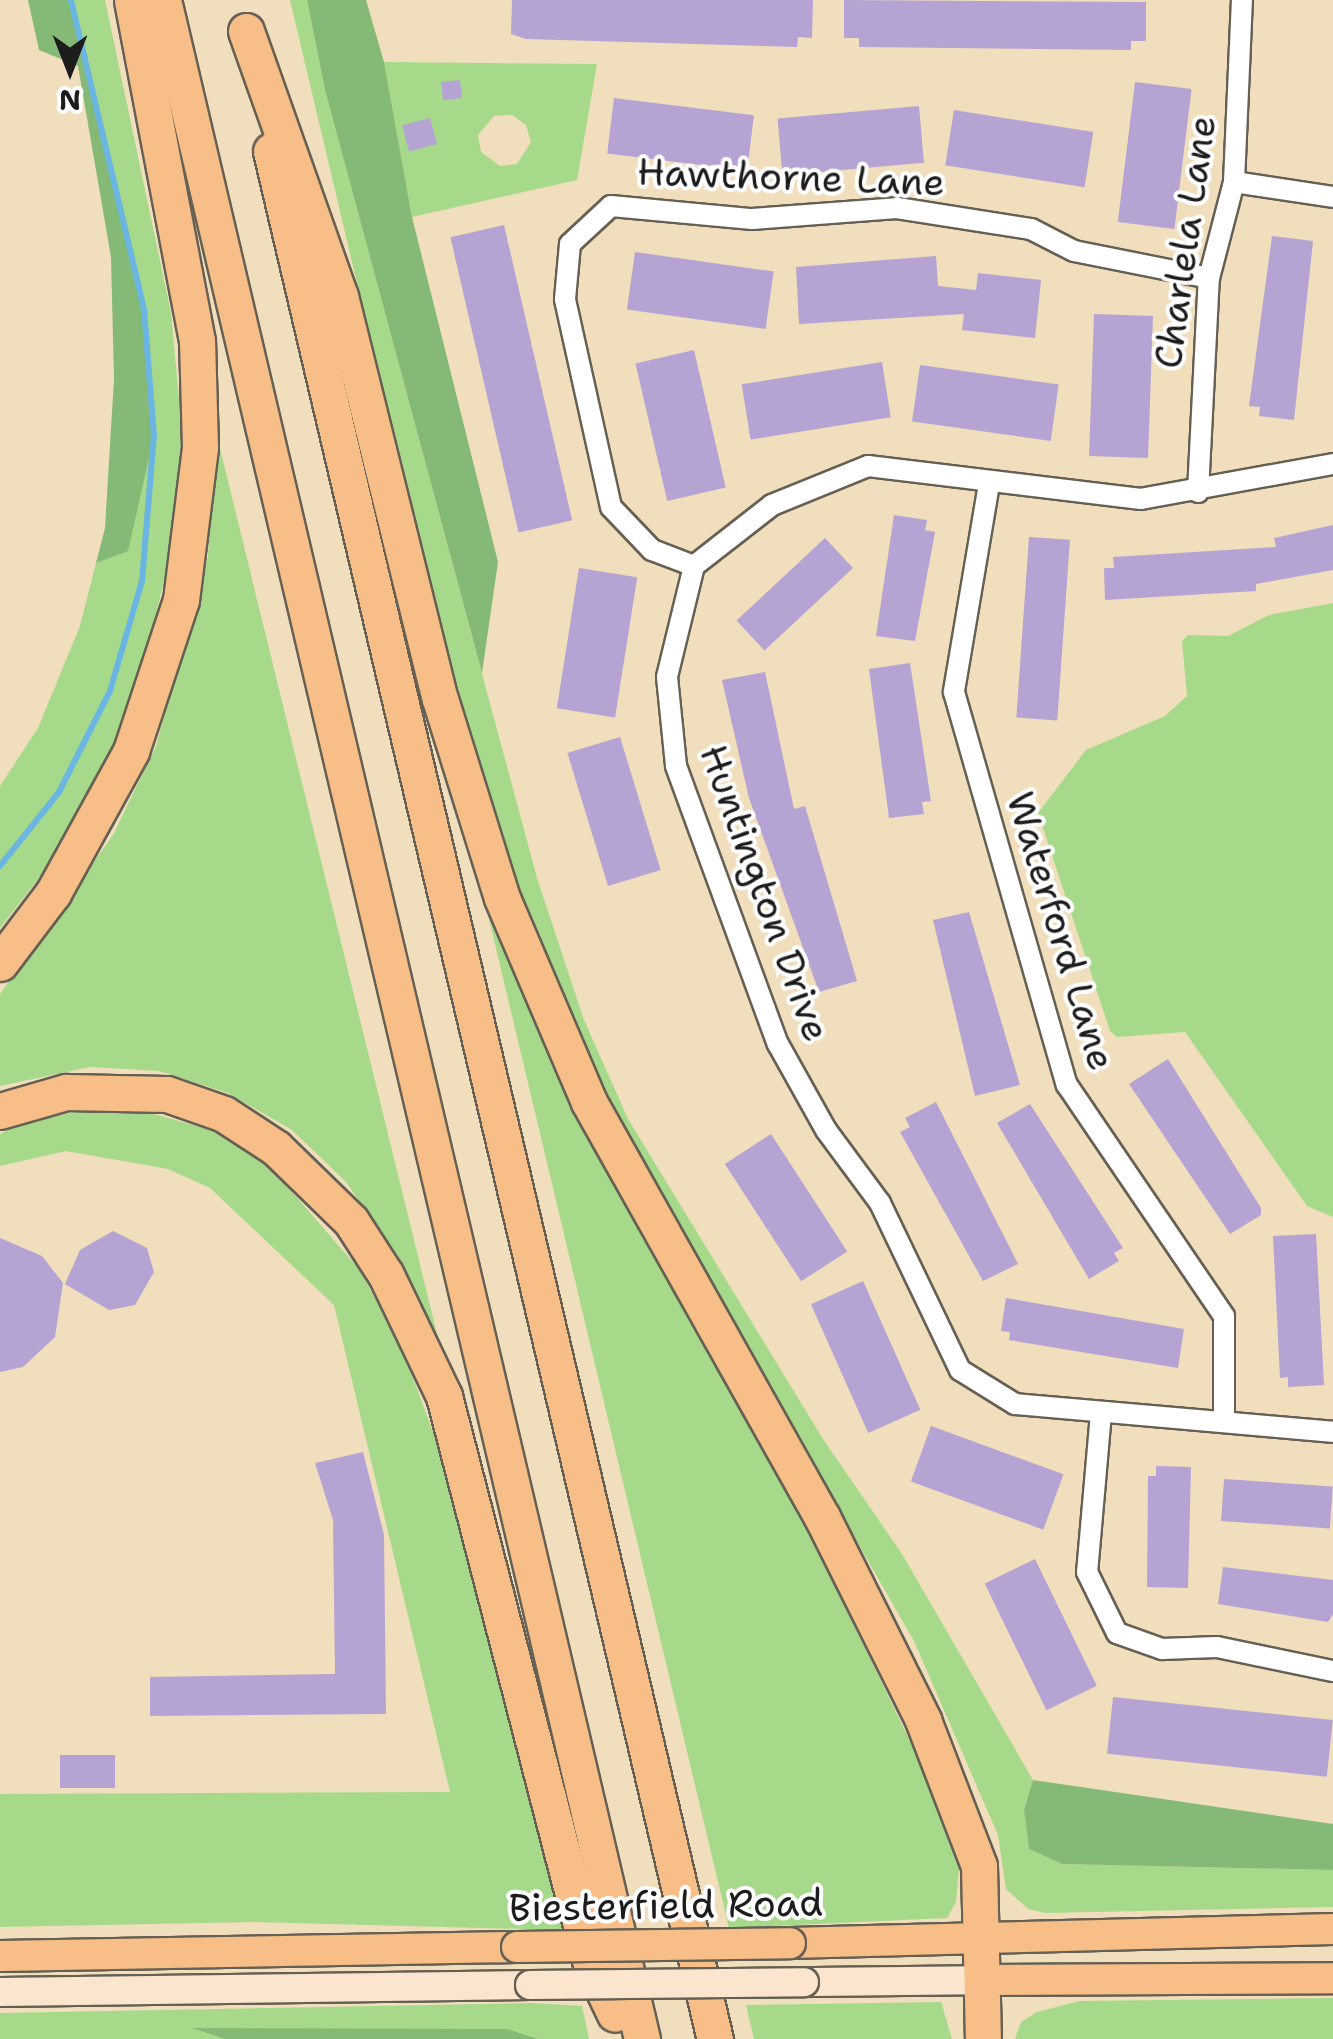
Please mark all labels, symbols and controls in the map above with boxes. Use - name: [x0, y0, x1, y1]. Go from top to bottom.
- north arrow: [20, 20, 120, 120]
- text: N: [59, 81, 81, 119]
- street label: Charlela Lane: [1145, 113, 1225, 371]
- street label: Hawthorne Lane: [636, 149, 946, 205]
- street label: Huntington Drive: [690, 739, 840, 1047]
- street label: Waterford Lane: [997, 786, 1125, 1076]
- street label: Biesterfield Road: [508, 1879, 824, 1931]

